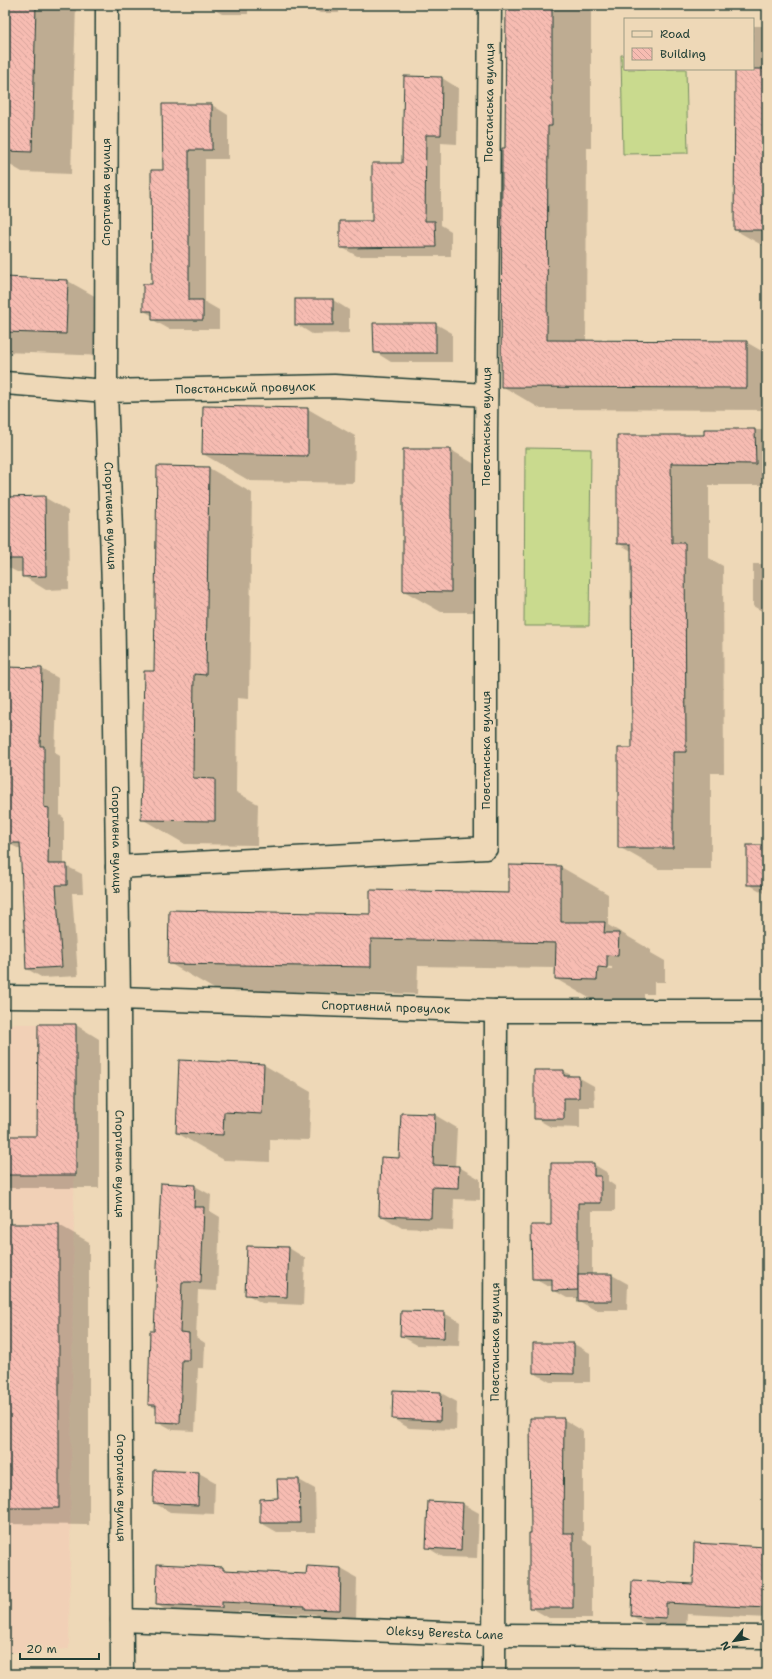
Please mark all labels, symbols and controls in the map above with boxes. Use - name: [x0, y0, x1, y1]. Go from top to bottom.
- legend: [624, 18, 754, 70]
- text: Road: [660, 26, 691, 42]
- street label: Повстанська вулиця: [481, 43, 498, 162]
- text: Building: [660, 46, 706, 62]
- street label: Спортивна вулиця: [98, 138, 114, 246]
- street label: Повстанська вулиця: [478, 367, 495, 486]
- street label: Повстанський провулок: [175, 378, 316, 397]
- street label: Спортивна вулиця: [101, 462, 120, 570]
- street label: Повстанська вулиця: [478, 691, 494, 809]
- street label: Спортивна вулиця: [108, 786, 125, 894]
- street label: Спортивний провулок: [321, 997, 451, 1017]
- street label: Спортивна вулиця: [111, 1110, 128, 1218]
- street label: Повстанська вулиця: [487, 1282, 503, 1402]
- street label: Спортивна вулиця: [113, 1434, 129, 1542]
- north arrow: [714, 1621, 754, 1661]
- street label: Oleksy Beresta Lane: [386, 1623, 504, 1643]
- scale bar: [20, 1635, 99, 1661]
- text: N: [717, 1638, 734, 1653]
- text: 20 m: [26, 1641, 57, 1657]

